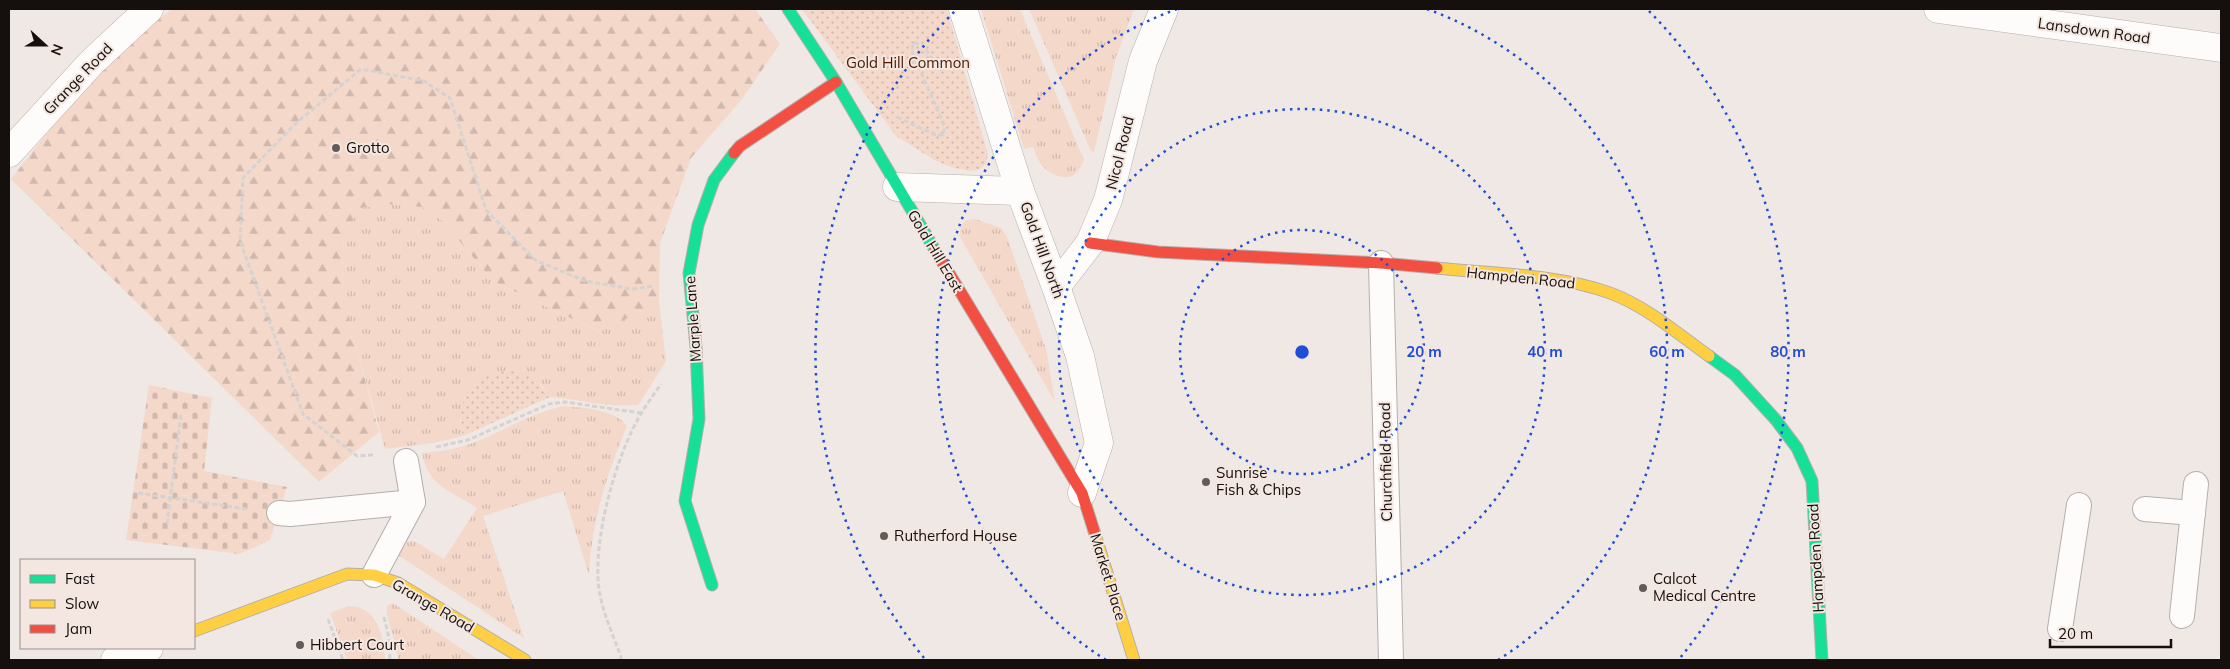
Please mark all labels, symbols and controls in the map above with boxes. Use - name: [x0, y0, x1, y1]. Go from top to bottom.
- street label: Lansdown Road: [2037, 13, 2152, 48]
- north arrow: [20, 20, 70, 70]
- street label: Grange Road: [39, 39, 116, 118]
- text: N: [47, 41, 67, 58]
- park label: Gold Hill Common: [846, 53, 970, 72]
- street label: Nicol Road: [1101, 114, 1138, 192]
- place label: Grotto: [346, 138, 390, 157]
- marker: Grotto: [330, 142, 342, 154]
- street label: Gold Hill North: [1016, 199, 1069, 301]
- street label: Gold Hill East: [903, 206, 967, 295]
- street label: Hampden Road: [1466, 262, 1576, 293]
- street label: Marple Lane: [680, 275, 705, 363]
- text: 20 m: [1406, 342, 1442, 361]
- text: 40 m: [1527, 342, 1563, 361]
- text: 60 m: [1649, 342, 1685, 361]
- text: 80 m: [1770, 342, 1806, 361]
- centre of rings: [1293, 343, 1311, 361]
- street label: Churchfield Road: [1375, 402, 1396, 522]
- place label: Sunrise Fish & Chips: [1216, 463, 1301, 499]
- marker: Sunrise Fish & Chips: [1200, 476, 1212, 488]
- street label: Hampden Road: [1803, 503, 1828, 613]
- place label: Rutherford House: [894, 526, 1017, 545]
- marker: Rutherford House: [878, 530, 890, 542]
- street label: Market Place: [1086, 531, 1131, 623]
- legend: [20, 559, 195, 649]
- text: Fast: [65, 569, 95, 588]
- place label: Calcot Medical Centre: [1653, 569, 1756, 605]
- street label: Grange Road: [389, 574, 478, 637]
- marker: Calcot Medical Centre: [1637, 582, 1649, 594]
- text: Slow: [65, 594, 99, 613]
- scale bar: [2050, 616, 2171, 648]
- text: Jam: [65, 619, 92, 638]
- text: 20 m: [2058, 624, 2093, 643]
- place label: Hibbert Court: [310, 635, 404, 654]
- marker: Hibbert Court: [294, 639, 306, 651]

